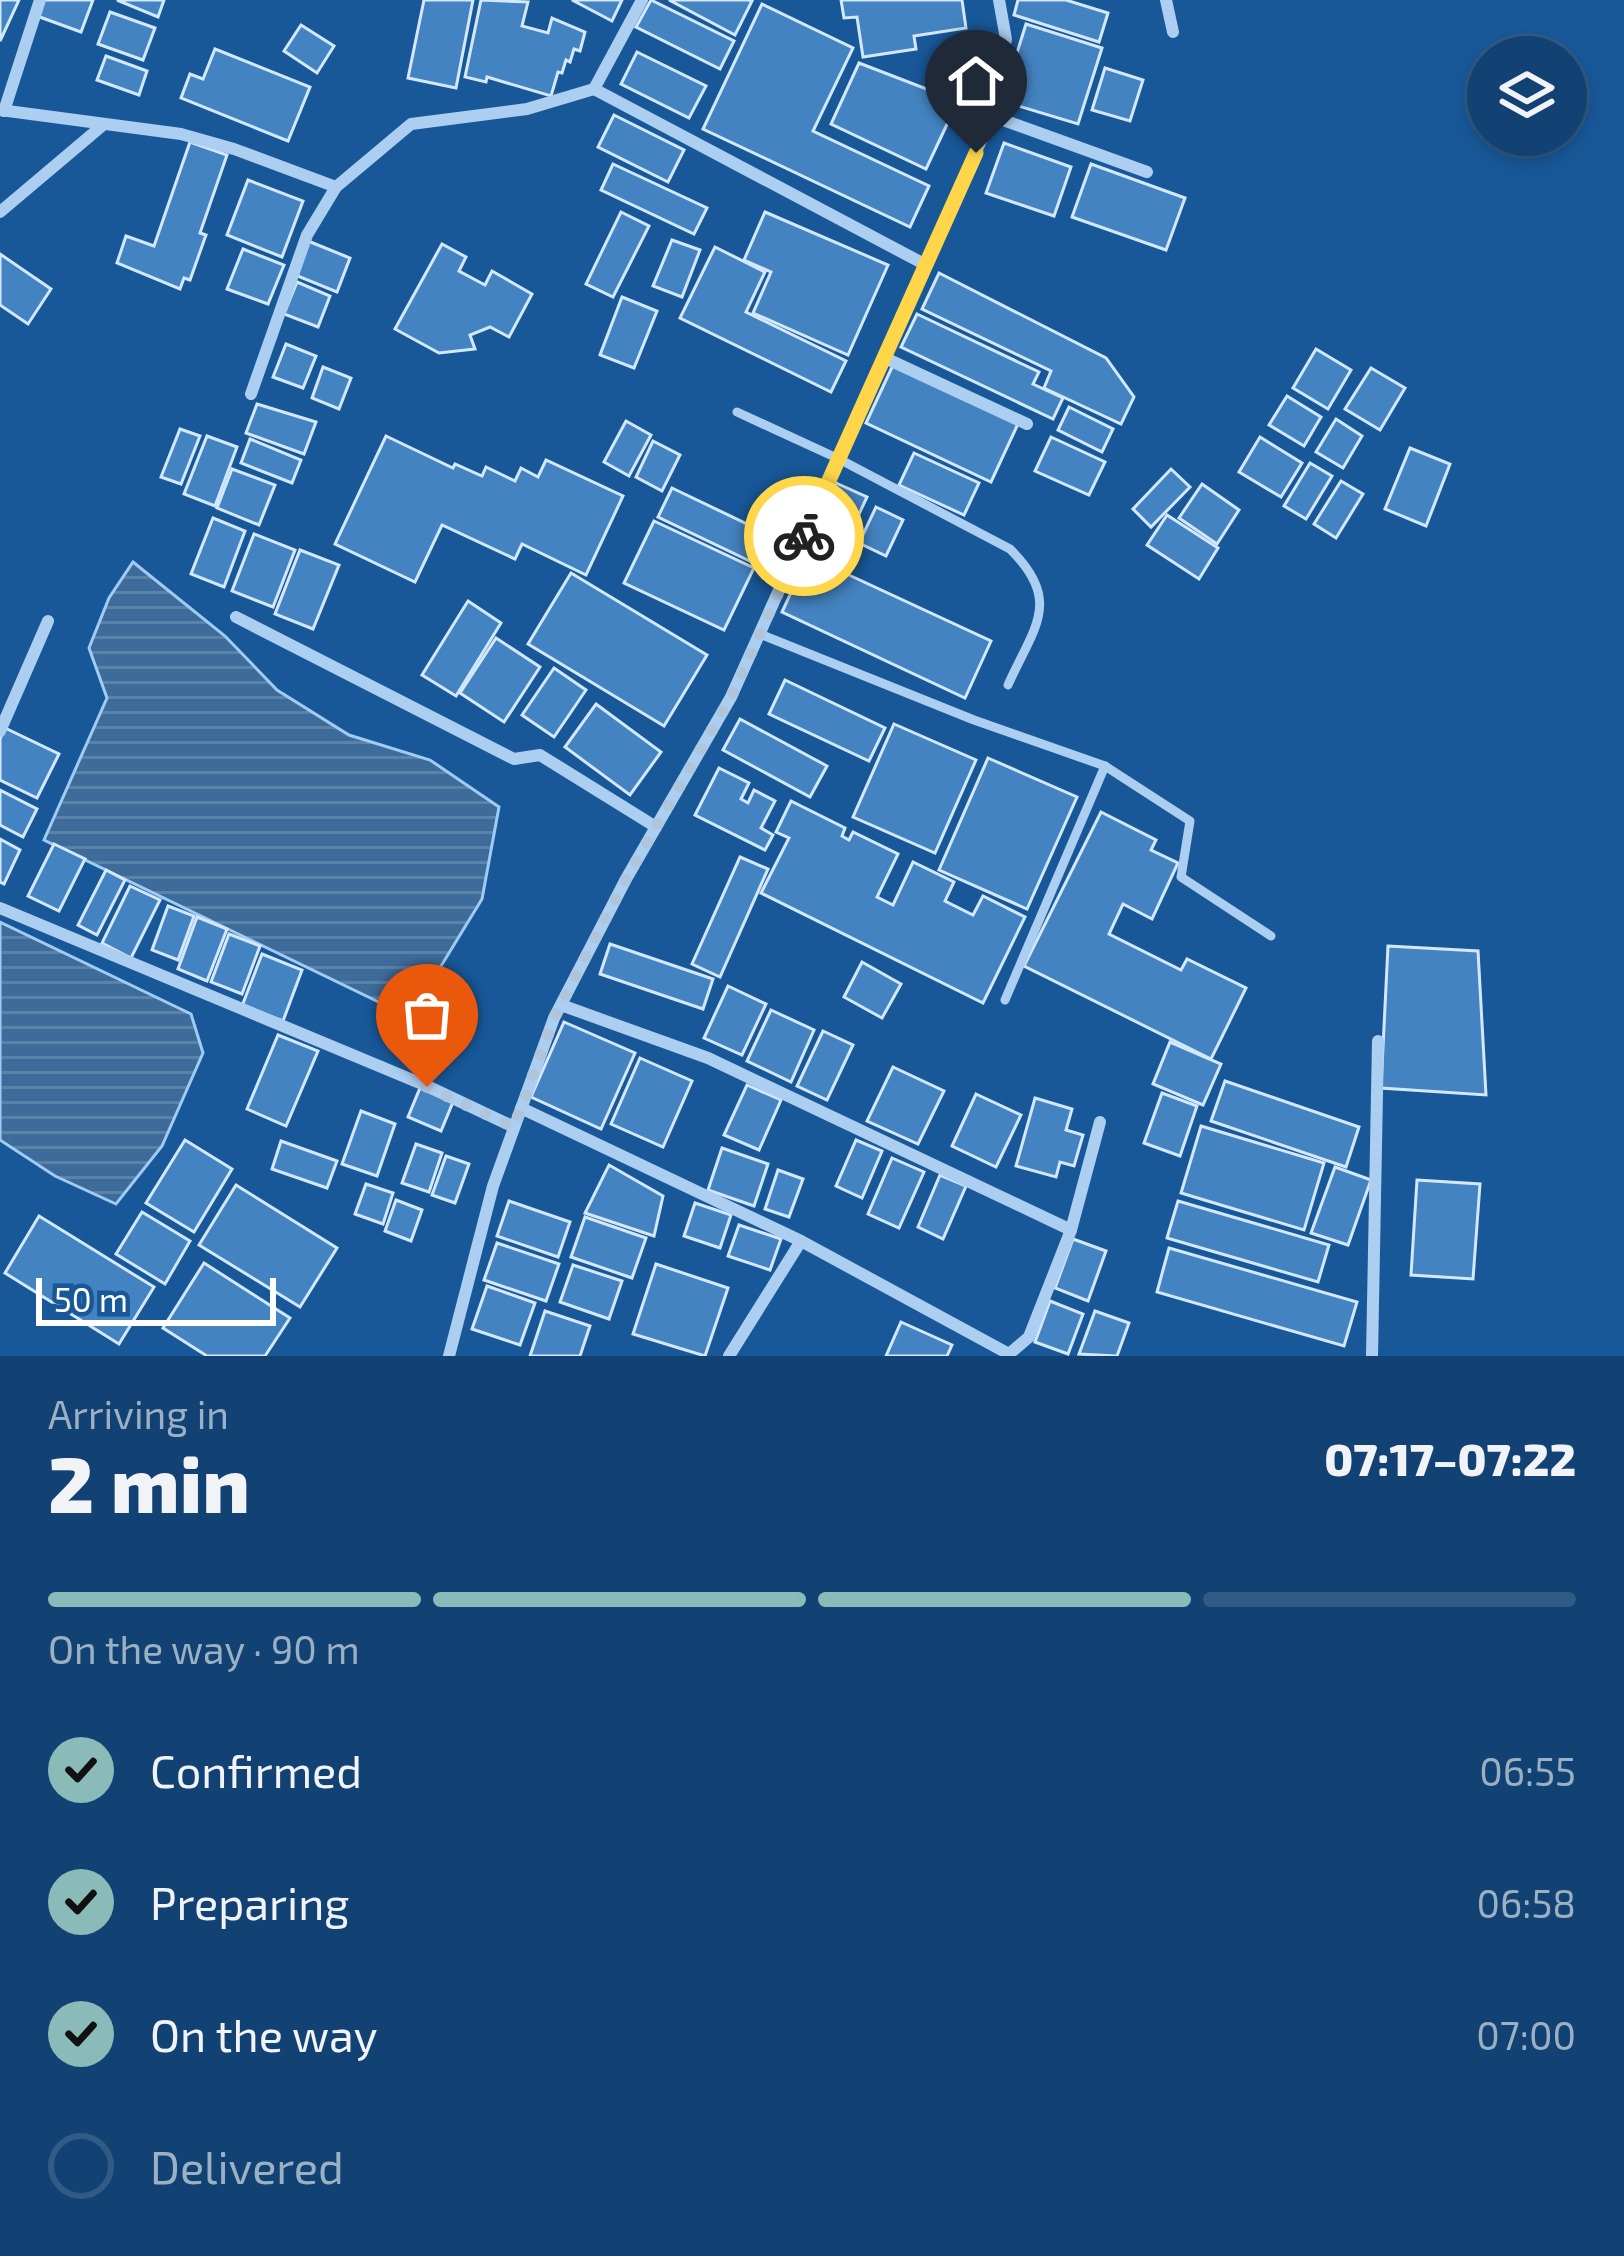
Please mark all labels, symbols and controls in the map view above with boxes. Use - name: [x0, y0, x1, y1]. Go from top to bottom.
- pin: [925, 30, 1027, 153]
- map controls: [1467, 36, 1587, 156]
- button: layers: [1467, 36, 1587, 156]
- icon: home: [943, 48, 1009, 114]
- courier: [744, 476, 864, 596]
- icon: bike: [771, 503, 837, 569]
- pin: [376, 964, 478, 1087]
- icon: bag: [394, 982, 460, 1048]
- scale bar: [36, 1272, 276, 1325]
- text: 50 m: [54, 1279, 128, 1319]
- text: Arriving in: [48, 1390, 229, 1437]
- text: 07:17–07:22: [1324, 1431, 1576, 1485]
- text: 2 min: [48, 1435, 250, 1529]
- text: On the way · 90 m: [48, 1625, 360, 1672]
- icon: check: [48, 1737, 114, 1803]
- text: Confirmed: [150, 1743, 362, 1797]
- text: 06:55: [1479, 1747, 1576, 1794]
- icon: check: [48, 1869, 114, 1935]
- text: Preparing: [150, 1875, 349, 1929]
- text: 06:58: [1476, 1879, 1576, 1926]
- icon: check: [48, 2001, 114, 2067]
- text: On the way: [150, 2007, 377, 2061]
- text: 07:00: [1476, 2011, 1576, 2058]
- text: Delivered: [150, 2139, 344, 2193]

